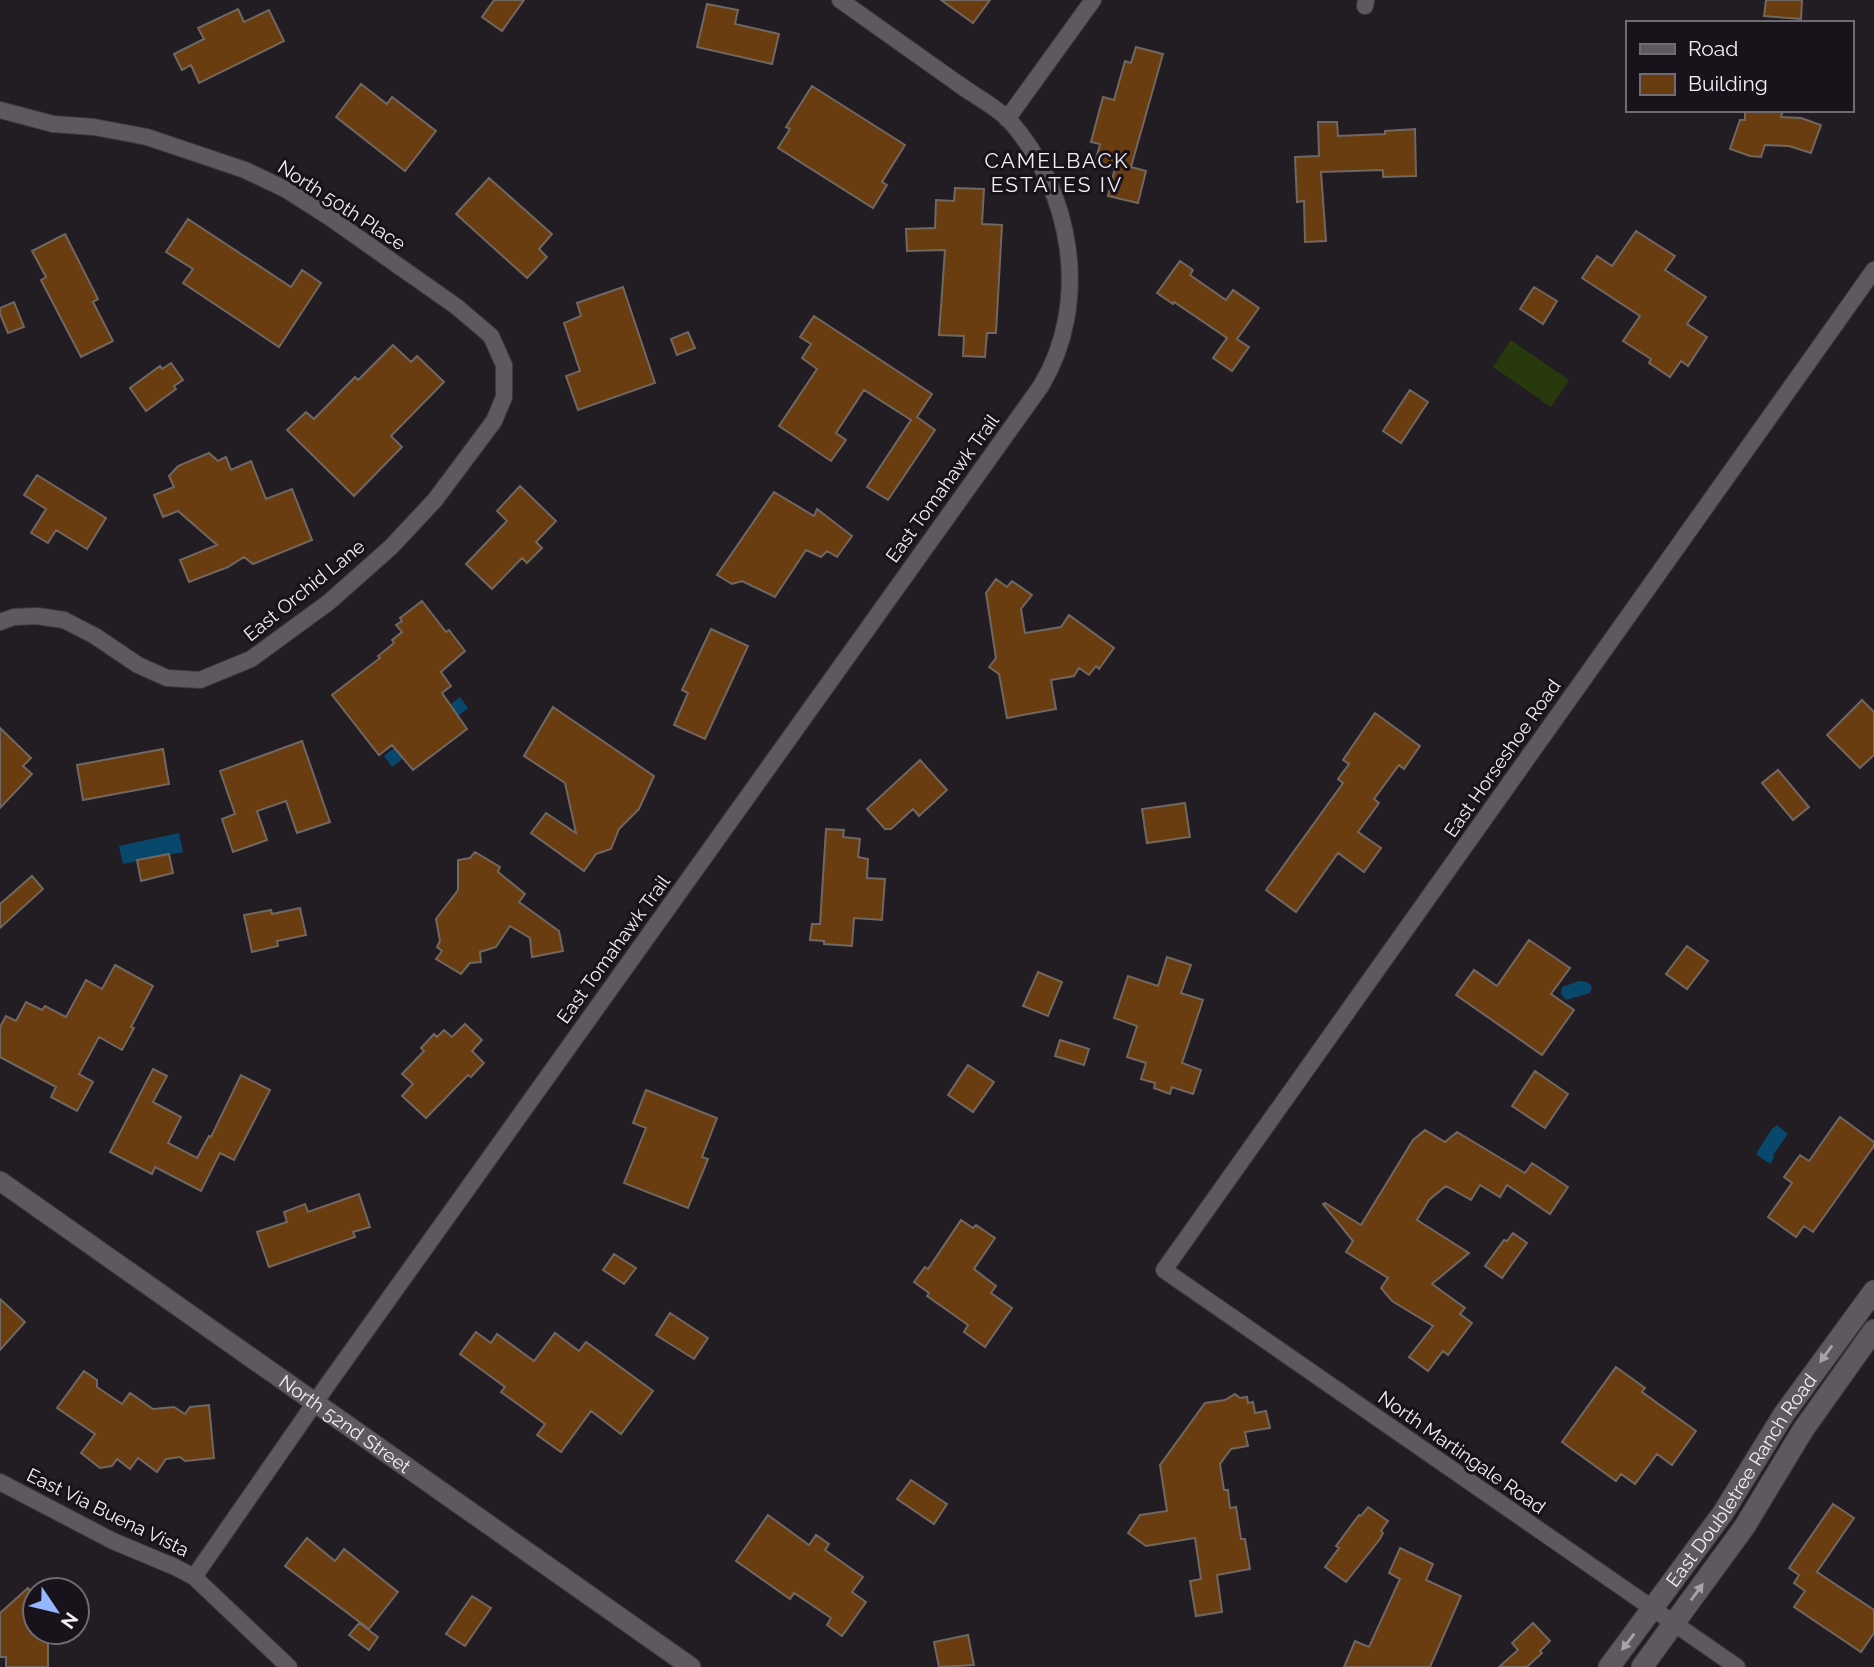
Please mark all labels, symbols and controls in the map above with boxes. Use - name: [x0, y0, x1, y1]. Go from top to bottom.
- legend: [1626, 21, 1853, 112]
- text: Road: [1688, 36, 1738, 61]
- text: Building: [1688, 71, 1768, 96]
- district label: CAMELBACK ESTATES IV: [984, 148, 1130, 197]
- street label: North 50th Place: [274, 156, 410, 254]
- street label: East Tomahawk Trail: [881, 409, 1004, 566]
- street label: East Orchid Lane: [239, 535, 369, 645]
- street label: East Horseshoe Road: [1439, 675, 1565, 841]
- street label: East Tomahawk Trail: [552, 870, 675, 1027]
- one-way arrow: [1820, 1345, 1834, 1363]
- street label: East Doubletree Ranch Road: [1661, 1369, 1821, 1591]
- street label: North 52nd Street: [275, 1370, 416, 1478]
- street label: North Martingale Road: [1374, 1386, 1550, 1518]
- street label: East Via Buena Vista: [23, 1463, 193, 1561]
- north arrow: [21, 1576, 91, 1646]
- one-way arrow: [1690, 1583, 1704, 1601]
- text: N: [57, 1609, 83, 1633]
- one-way arrow: [1621, 1633, 1635, 1651]

